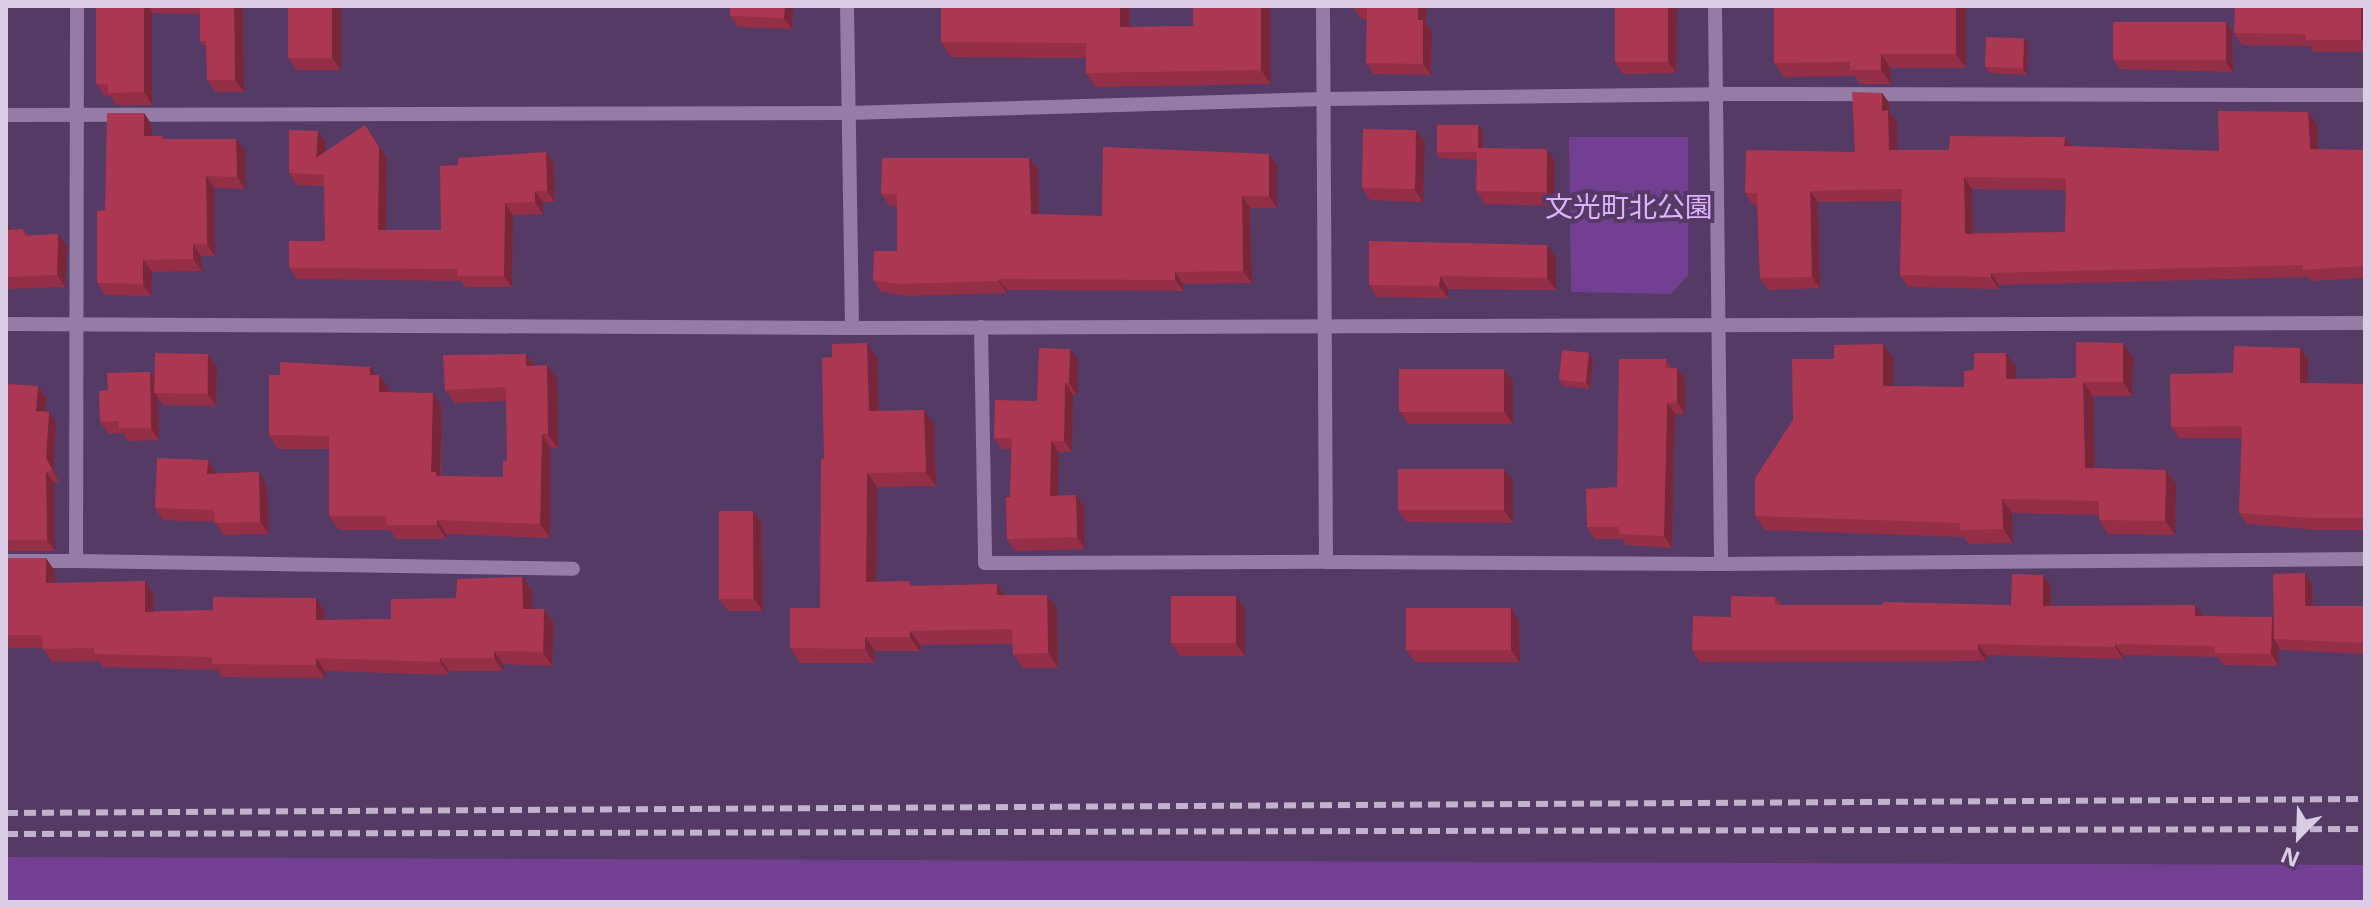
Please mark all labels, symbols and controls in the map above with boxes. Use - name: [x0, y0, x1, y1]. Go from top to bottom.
- park label: 文光町北公園: [1545, 189, 1713, 223]
- north arrow: [2259, 796, 2339, 876]
- text: N: [2276, 841, 2304, 875]

